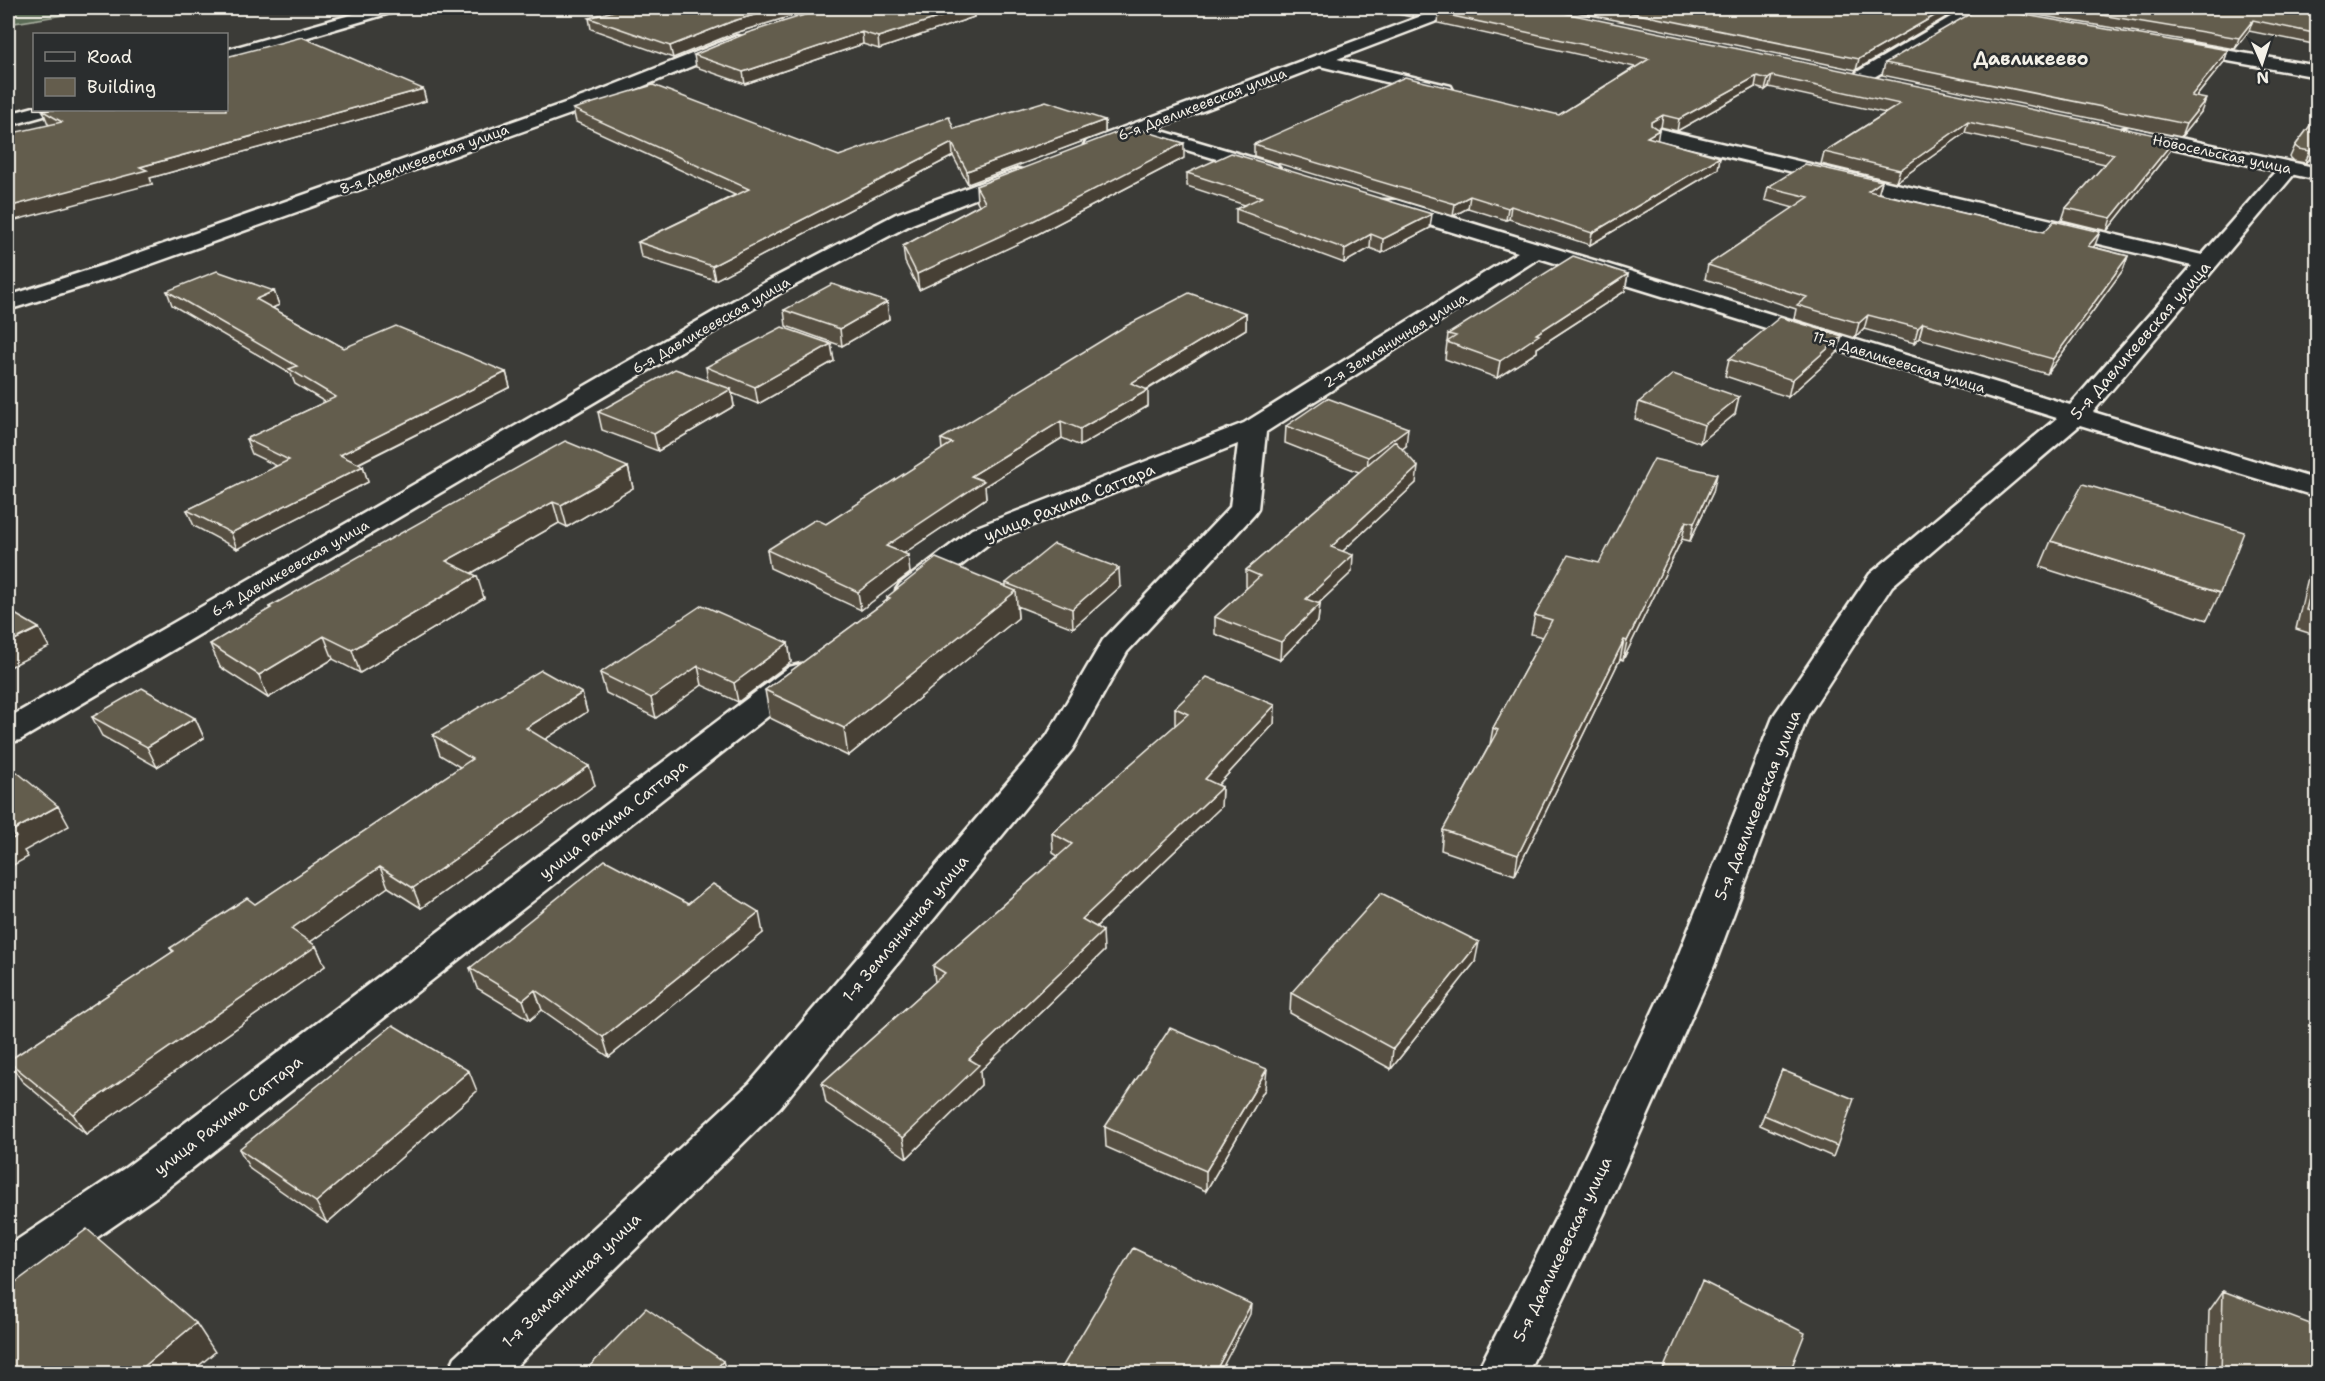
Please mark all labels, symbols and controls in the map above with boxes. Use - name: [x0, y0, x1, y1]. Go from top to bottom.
- legend: [33, 33, 228, 111]
- north arrow: [2232, 33, 2292, 93]
- text: Road: [87, 45, 132, 69]
- district label: Давликеево: [1974, 47, 2088, 71]
- street label: 6-я Давликеевская улица: [1115, 63, 1289, 144]
- text: N: [2256, 67, 2270, 88]
- text: Building: [87, 75, 156, 99]
- street label: 8-я Давликеевская улица: [337, 120, 511, 198]
- street label: Новосельская улица: [2151, 130, 2293, 178]
- street label: 5-я Давликеевская улица: [2066, 257, 2215, 424]
- street label: 6-я Давликеевская улица: [629, 272, 793, 378]
- street label: 2-я Земляничная улица: [1320, 288, 1470, 392]
- street label: 11-я Давликеевская улица: [1810, 327, 1988, 397]
- street label: улица Рахима Саттара: [981, 458, 1158, 546]
- street label: 6-я Давликеевская улица: [208, 515, 372, 621]
- street label: 5-я Давликеевская улица: [1710, 707, 1805, 903]
- street label: улица Рахима Саттара: [535, 755, 692, 884]
- street label: 1-я Земляничная улица: [838, 850, 973, 1006]
- street label: улица Рахима Саттара: [150, 1051, 307, 1180]
- street label: 5-я Давликеевская улица: [1508, 1153, 1616, 1345]
- street label: 1-я Земляничная улица: [497, 1208, 645, 1352]

